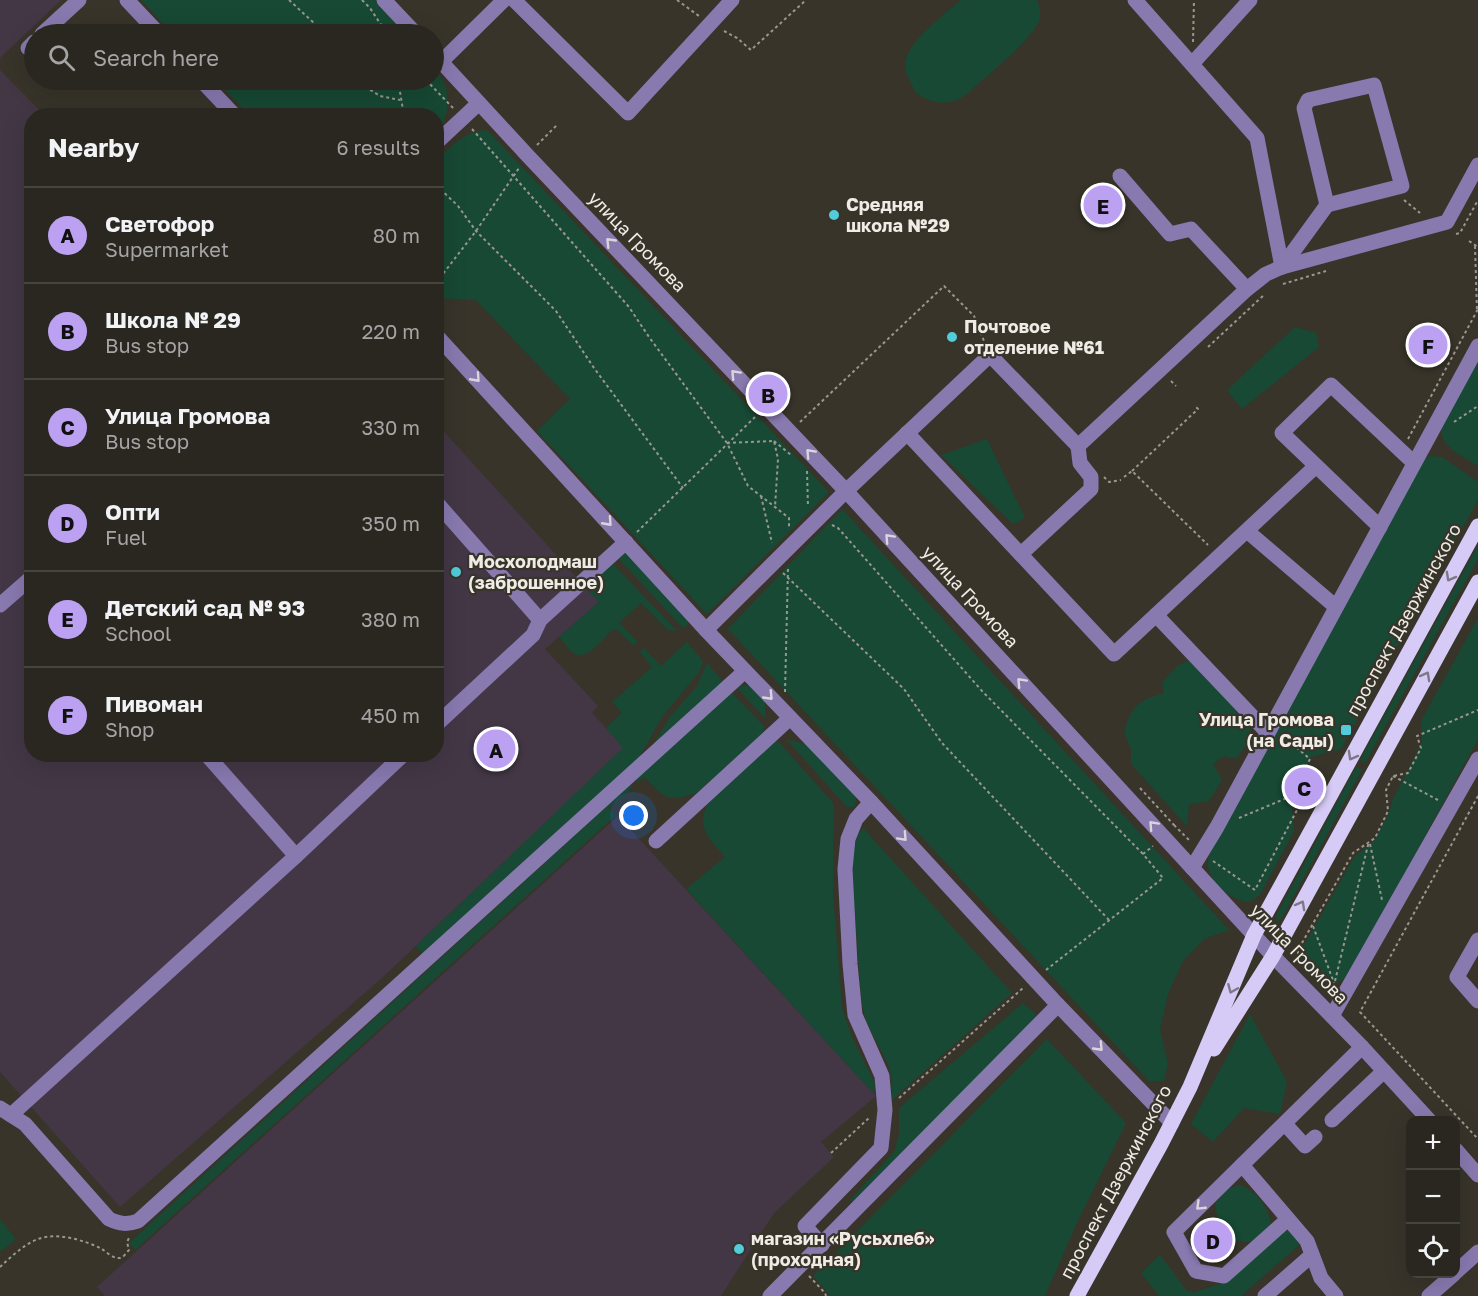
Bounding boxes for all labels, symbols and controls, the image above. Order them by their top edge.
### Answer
search box [24,24,444,90]
icon: search [45,41,78,74]
text: Search here [93,44,219,71]
text: Nearby [48,132,139,163]
text: 6 results [336,135,420,159]
pin: E [1084,182,1122,228]
street label: улица Громова [584,186,691,296]
place label: Средняя школа №29 [846,193,950,236]
marker: Средняя школа №29 [827,208,841,222]
text: Светофор [105,210,214,237]
text: A [60,223,75,247]
text: 80 m [373,223,420,247]
text: Supermarket [105,237,229,261]
one-way arrow [606,239,617,249]
text: Школа № 29 [105,306,241,333]
place label: Почтовое отделение №61 [964,315,1104,358]
text: B [60,319,75,343]
text: 220 m [362,319,420,343]
pin: F [1408,322,1448,368]
marker: Почтовое отделение №61 [945,330,959,344]
text: Bus stop [105,333,189,357]
one-way arrow [732,371,743,382]
one-way arrow [469,372,480,382]
pin: B [748,372,788,416]
text: Улица Громова [105,402,270,429]
text: C [60,415,75,439]
text: 330 m [362,415,420,439]
text: Bus stop [105,429,189,453]
one-way arrow [806,449,817,460]
text: Опти [105,498,160,525]
text: D [60,511,75,535]
text: 350 m [362,511,420,535]
one-way arrow [601,516,612,526]
street label: проспект Дзержинского [1341,519,1465,720]
text: Fuel [105,525,147,549]
one-way arrow [885,534,896,545]
street label: улица Громова [918,541,1024,652]
place label: Мосхолодмаш (заброшенное) [468,550,604,593]
marker: Мосхолодмаш (заброшенное) [449,565,463,579]
one-way arrow [1446,571,1457,581]
text: Детский сад № 93 [105,594,305,621]
text: E [61,607,74,631]
text: 380 m [361,607,420,631]
text: School [105,621,171,645]
one-way arrow [1419,672,1430,682]
one-way arrow [1017,678,1028,688]
one-way arrow [762,689,773,699]
text: Пивоман [105,690,203,717]
text: F [62,703,73,727]
text: 450 m [361,703,420,727]
place label: Улица Громова (на Сады) [1199,708,1334,751]
text: Shop [105,717,154,741]
marker: Улица Громова (на Сады) [1339,723,1353,737]
pin: A [476,726,516,771]
one-way arrow [1348,750,1359,761]
pin: C [1284,764,1324,810]
your location [619,801,648,830]
one-way arrow [1149,822,1160,832]
one-way arrow [896,830,907,841]
street label: улица Громова [1246,898,1353,1008]
one-way arrow [1294,901,1305,911]
one-way arrow [1227,983,1239,994]
one-way arrow [1092,1041,1103,1051]
street label: проспект Дзержинского [1055,1081,1176,1282]
map controls [1406,1116,1460,1278]
button: + [1406,1116,1460,1170]
button: − [1406,1170,1460,1224]
one-way arrow [1197,1199,1207,1210]
pin: D [1194,1218,1232,1262]
button: locate [1406,1224,1460,1278]
place label: магазин «Русьхлеб» (проходная) [751,1227,935,1270]
marker: магазин «Русьхлеб» (проходная) [732,1242,746,1256]

